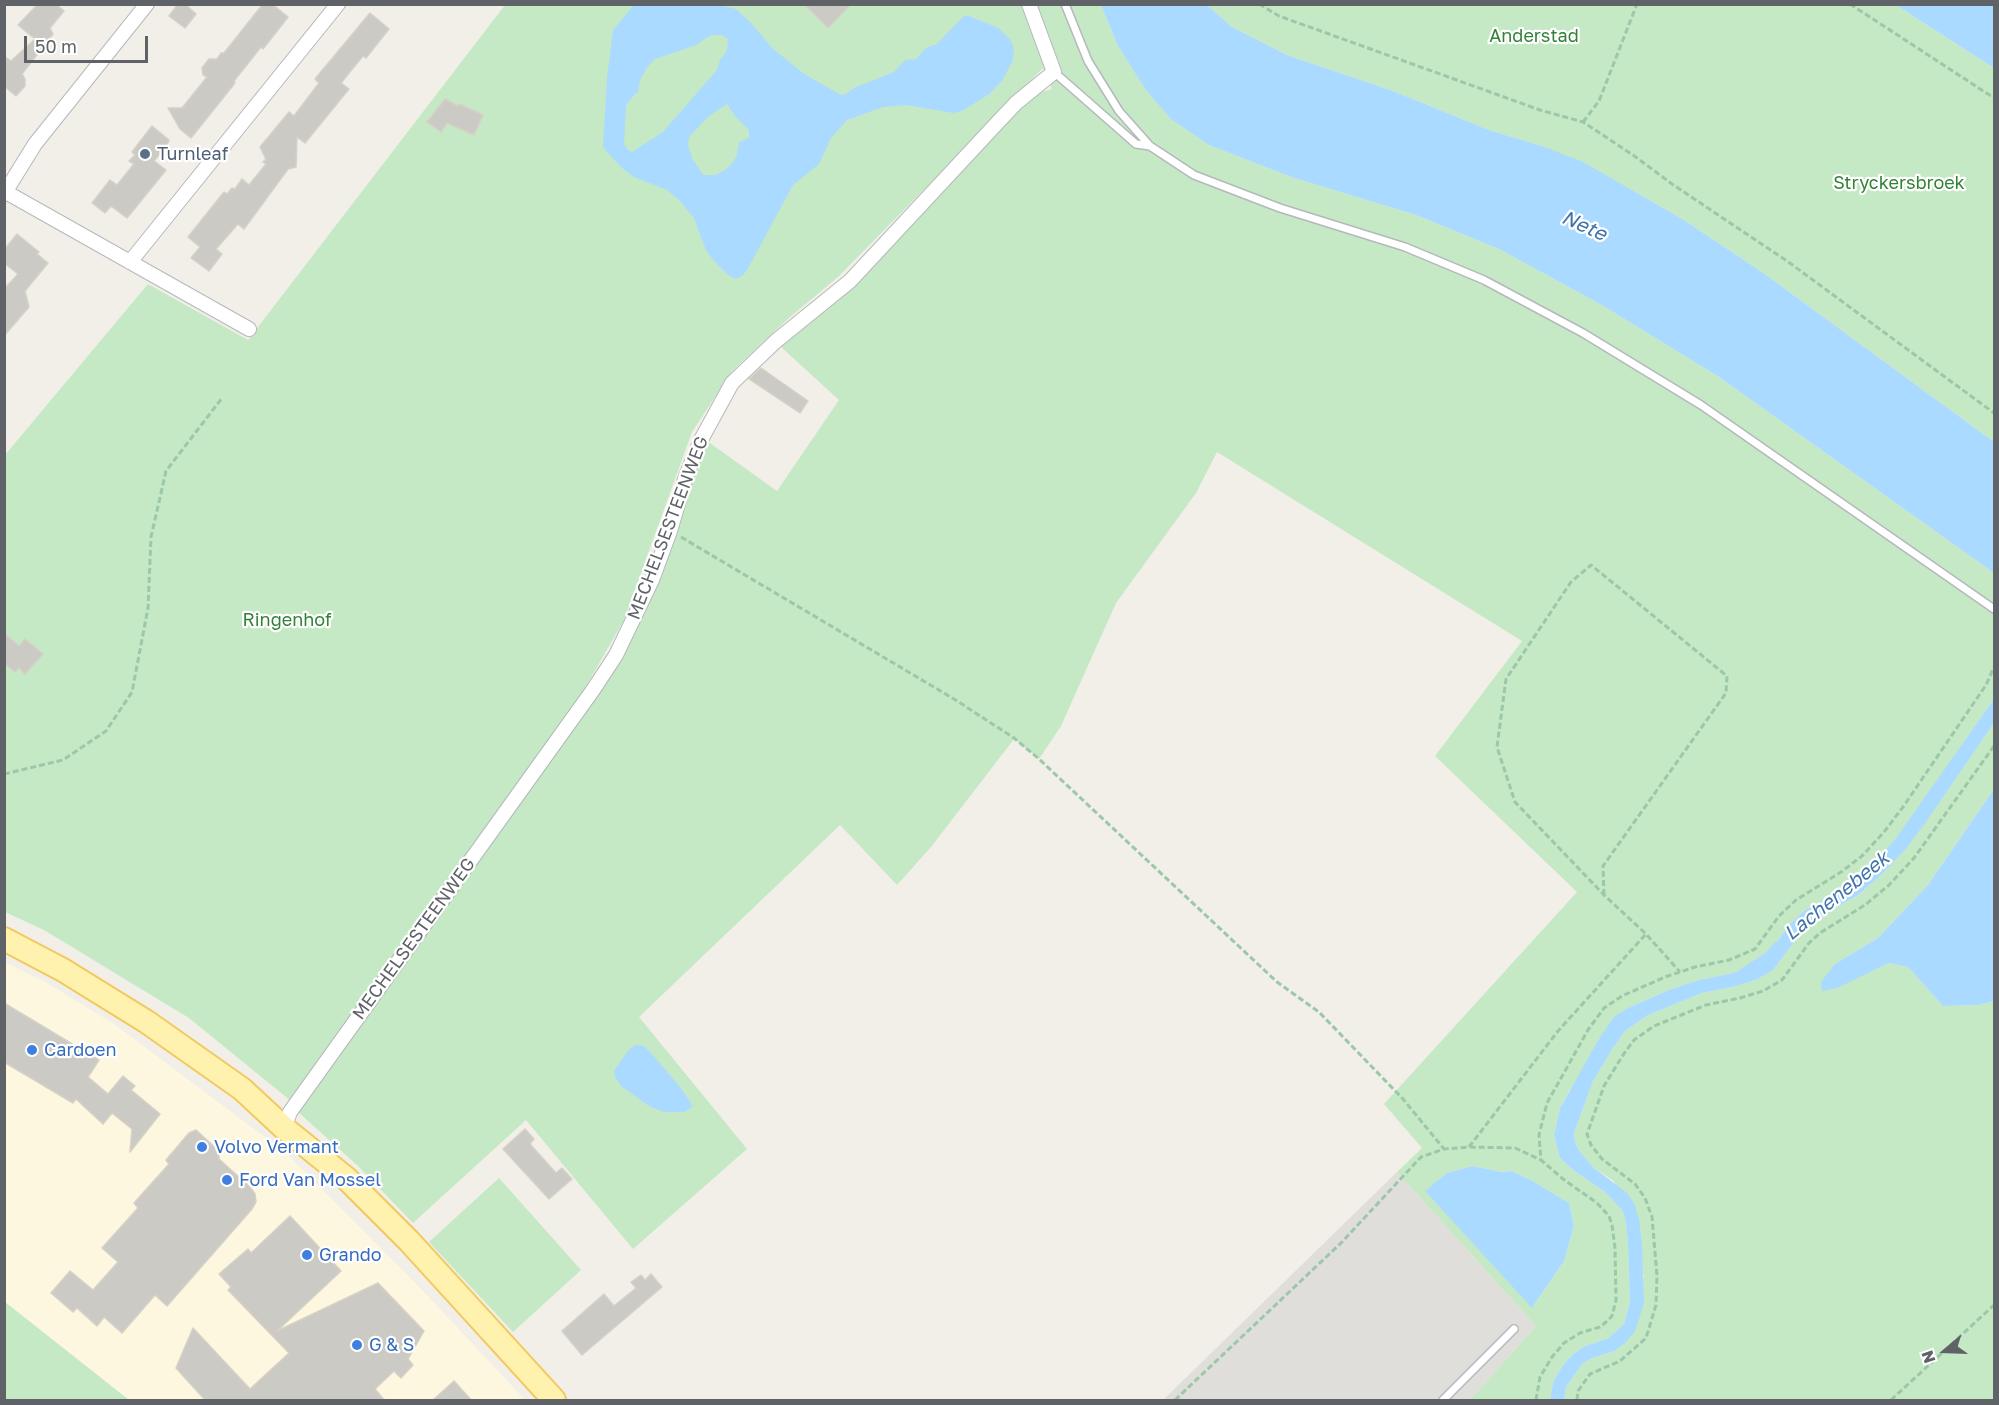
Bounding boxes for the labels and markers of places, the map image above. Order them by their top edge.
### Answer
place label: Turnleaf [157,143,228,165]
marker: Turnleaf [138,147,152,161]
place label: Cardoen [44,1039,117,1061]
marker: Cardoen [25,1043,39,1057]
place label: Volvo Vermant [214,1136,339,1158]
marker: Volvo Vermant [195,1140,209,1154]
place label: Ford Van Mossel [239,1169,381,1191]
marker: Ford Van Mossel [220,1173,234,1187]
place label: Grando [319,1244,382,1266]
marker: Grando [300,1248,314,1262]
place label: G & S [369,1334,414,1356]
marker: G & S [350,1338,364,1352]

